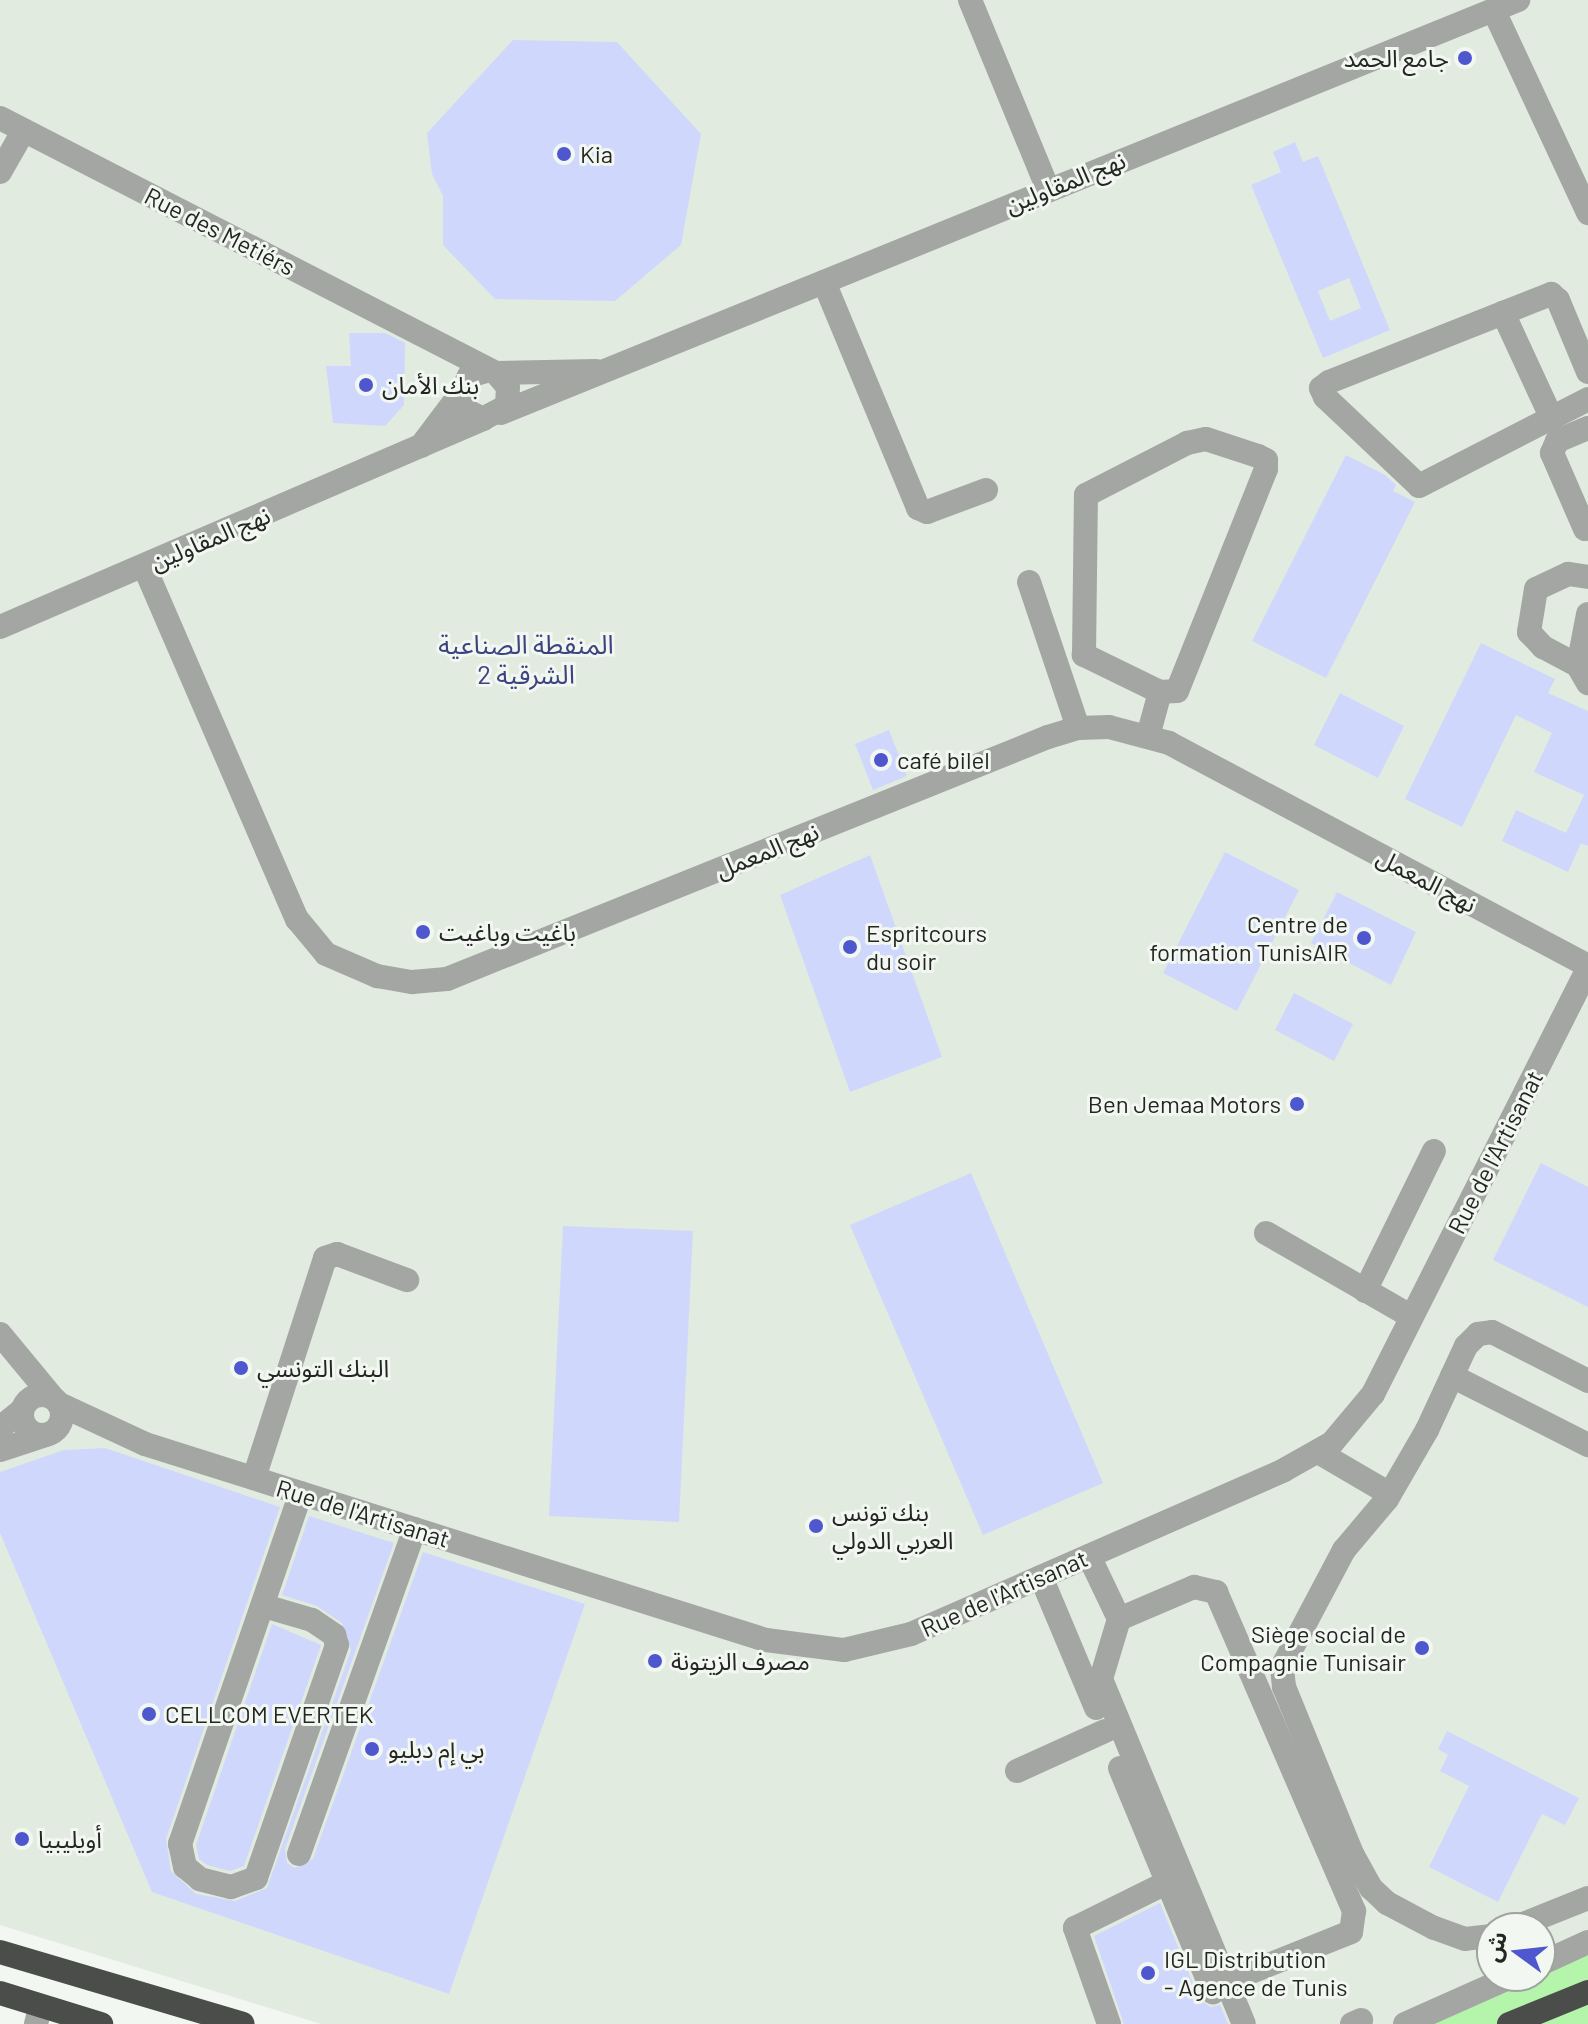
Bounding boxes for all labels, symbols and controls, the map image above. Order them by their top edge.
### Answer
place label: جامع الحمد [1344,44,1449,72]
marker: جامع الحمد [1456,49,1474,67]
place label: Kia [580,140,613,168]
marker: Kia [555,145,573,163]
street label: نهج المقاولين [1001,145,1129,219]
street label: Rue des Metiérs [140,181,300,281]
place label: بنك الأمان [382,371,479,399]
marker: بنك الأمان [357,376,375,394]
street label: نهج المقاولين [146,500,274,576]
district label: المنقطة الصناعية الشرقية 2 [438,628,614,690]
place label: café bilel [897,746,990,774]
marker: café bilel [872,751,890,769]
street label: نهج المعمل [711,816,823,884]
street label: نهج المعمل [1372,842,1482,918]
place label: Centre de formation TunisAIR [1150,910,1348,966]
place label: باغيت وباغيت [439,918,576,946]
place label: Espritcours du soir [866,919,987,975]
marker: باغيت وباغيت [414,923,432,941]
marker: Centre de formation TunisAIR [1355,929,1373,947]
marker: Espritcours du soir [841,938,859,956]
street label: Rue de l'Artisanat [1441,1066,1549,1238]
place label: Ben Jemaa Motors [1088,1090,1281,1118]
marker: Ben Jemaa Motors [1288,1095,1306,1113]
place label: البنك التونسي [257,1354,389,1382]
marker: البنك التونسي [232,1359,250,1377]
street label: Rue de l'Artisanat [273,1473,453,1553]
place label: بنك تونس العربي الدولي [832,1498,954,1554]
marker: بنك تونس العربي الدولي [807,1517,825,1535]
street label: Rue de l'Artisanat [916,1543,1092,1643]
place label: Siège social de Compagnie Tunisair [1200,1620,1406,1676]
marker: Siège social de Compagnie Tunisair [1413,1639,1431,1657]
place label: مصرف الزيتونة [671,1647,810,1675]
marker: مصرف الزيتونة [646,1652,664,1670]
place label: CELLCOM EVERTEK [165,1700,373,1728]
marker: CELLCOM EVERTEK [140,1705,158,1723]
place label: بي إم دبليو [388,1735,484,1763]
marker: بي إم دبليو [363,1740,381,1758]
place label: أويليبيا [38,1825,102,1853]
marker: أويليبيا [13,1830,31,1848]
north arrow [1476,1912,1556,1992]
text: ش [1478,1928,1511,1964]
place label: IGL Distribution - Agence de Tunis [1164,1945,1348,2001]
marker: IGL Distribution - Agence de Tunis [1139,1964,1157,1982]

